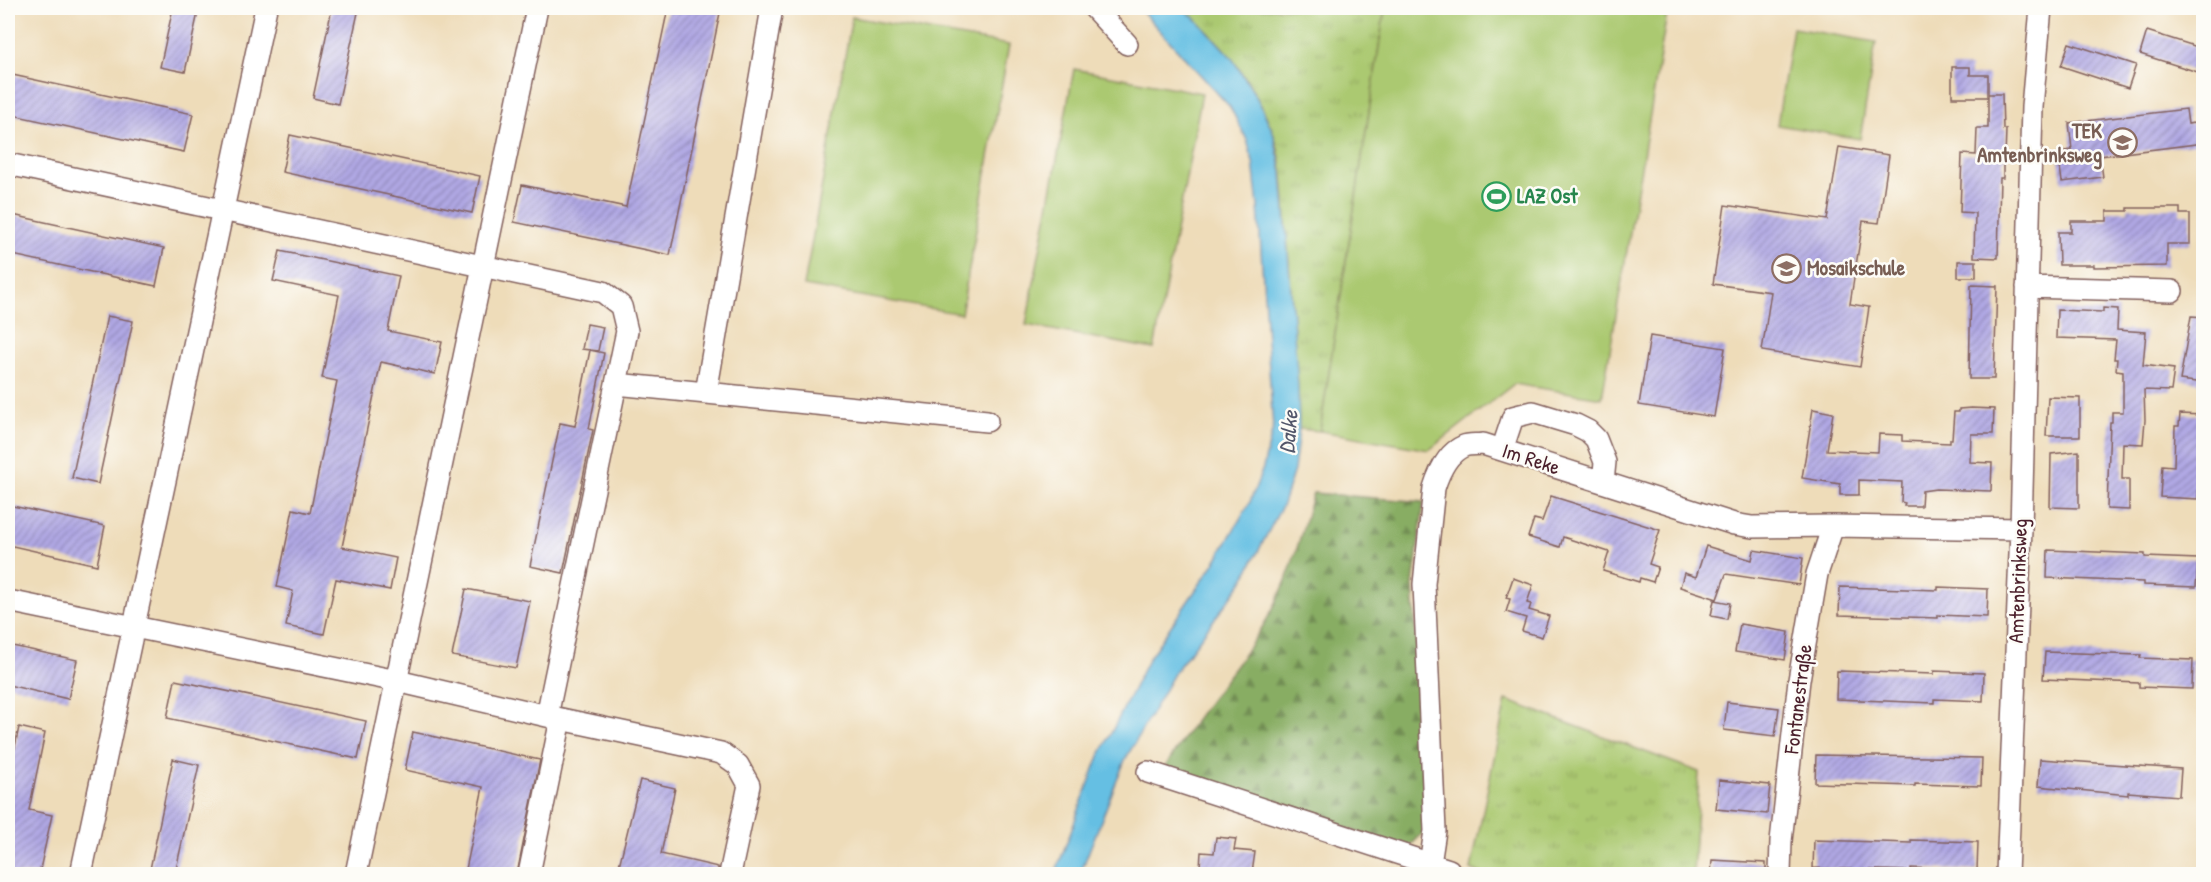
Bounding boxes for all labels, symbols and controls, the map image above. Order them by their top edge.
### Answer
place label: TEK Amtenbrinksweg [1977,116,2102,170]
school or university icon: TEK Amtenbrinksweg [2107,127,2139,159]
sports icon: LAZ Ost [1480,180,1512,212]
place label: LAZ Ost [1517,181,1578,210]
school or university icon: Mosaikschule [1770,252,1802,284]
place label: Mosaikschule [1807,253,1906,282]
water label: Dalke [1271,408,1305,455]
street label: Im Reke [1499,436,1564,481]
street label: Amtenbrinksweg [2001,518,2034,644]
street label: Fontanestraße [1776,642,1819,756]

